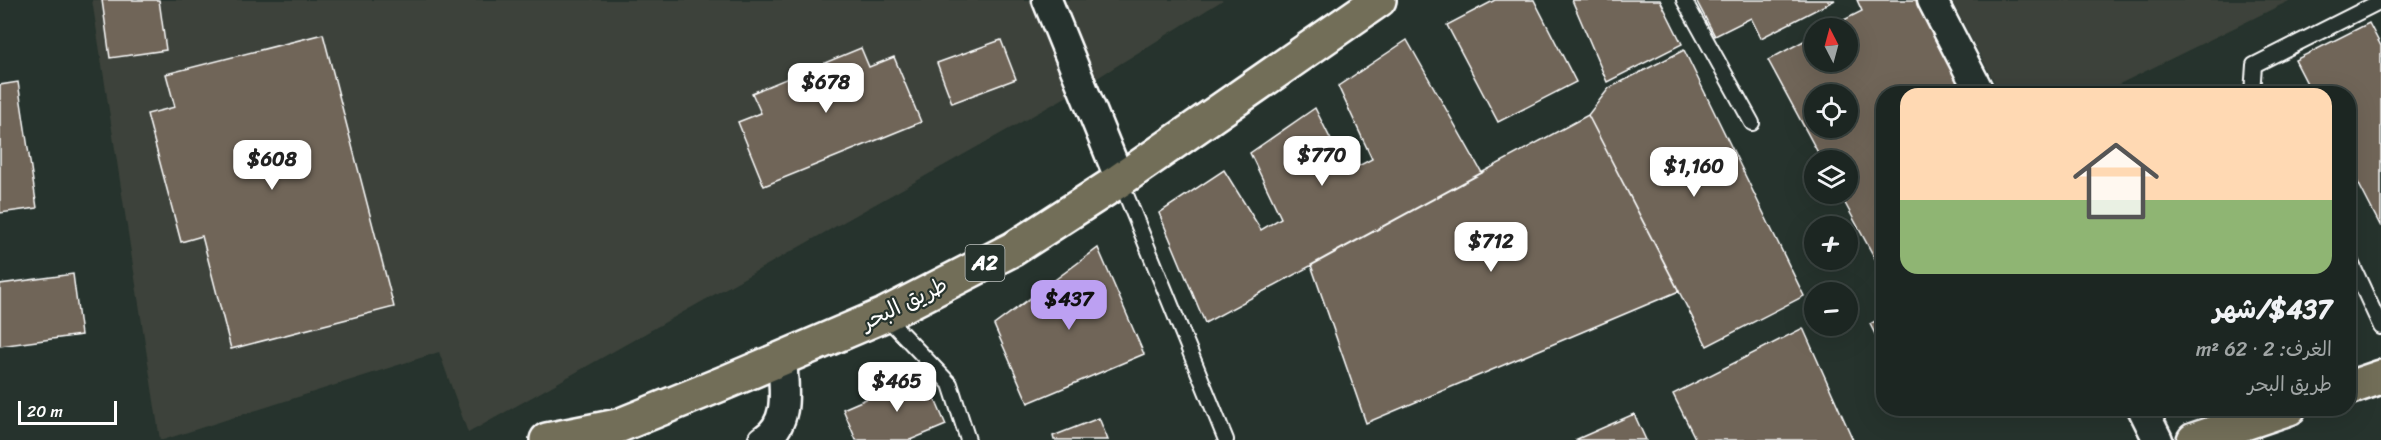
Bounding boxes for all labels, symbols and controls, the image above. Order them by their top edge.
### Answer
north arrow [1804,18,1858,72]
map controls [1804,18,1858,336]
pin: $678 [790,63,862,114]
text: $678 [802,65,850,100]
button: locate [1804,84,1858,138]
icon: home [2062,127,2170,235]
pin: $770 [1286,136,1358,187]
text: $770 [1298,138,1346,173]
pin: $608 [236,140,308,191]
text: $608 [247,142,297,177]
pin: $1,160 [1645,147,1743,198]
text: $1,160 [1664,149,1724,184]
button: layers [1804,150,1858,204]
button: + [1804,216,1858,270]
pin: $712 [1455,222,1527,273]
text: $712 [1469,224,1514,259]
road number: A2 [966,245,1004,281]
street label: طريق البحر [852,265,954,342]
pin: $437 [1033,280,1105,331]
text: $437 [1045,282,1093,317]
button: − [1804,282,1858,336]
text: $437/شهر [2213,286,2332,332]
text: الغرف: 2 · 62 m² [2196,332,2332,367]
pin: $465 [861,362,933,413]
text: $465 [872,364,922,399]
text: طريق البحر [2247,367,2332,402]
text: 20 m [27,397,63,426]
scale bar [18,398,117,426]

